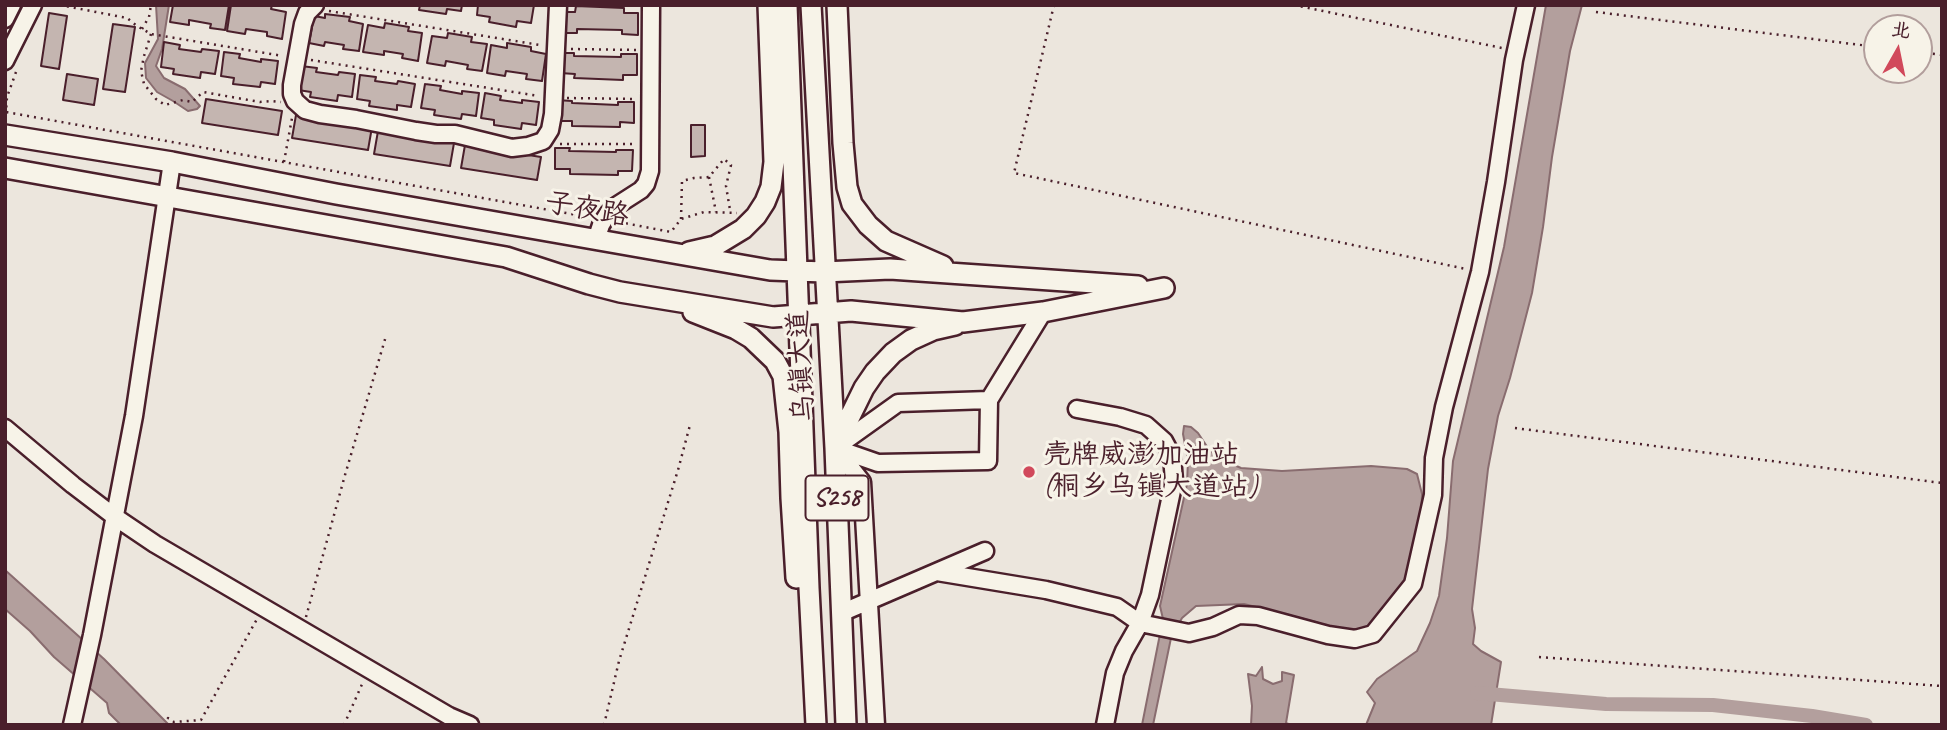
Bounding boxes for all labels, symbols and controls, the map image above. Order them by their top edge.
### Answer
north arrow [1863,14,1933,84]
text: 北 [1890,17,1912,44]
street label: 子夜路 [543,186,631,234]
street label: 乌镇大道 [782,309,822,423]
place label: 壳牌威澎加油站 (桐乡乌镇大道站) [1043,439,1257,505]
marker: 壳牌威澎加油站 (桐乡乌镇大道站) [1021,464,1037,480]
road number: S258 [806,476,868,520]

